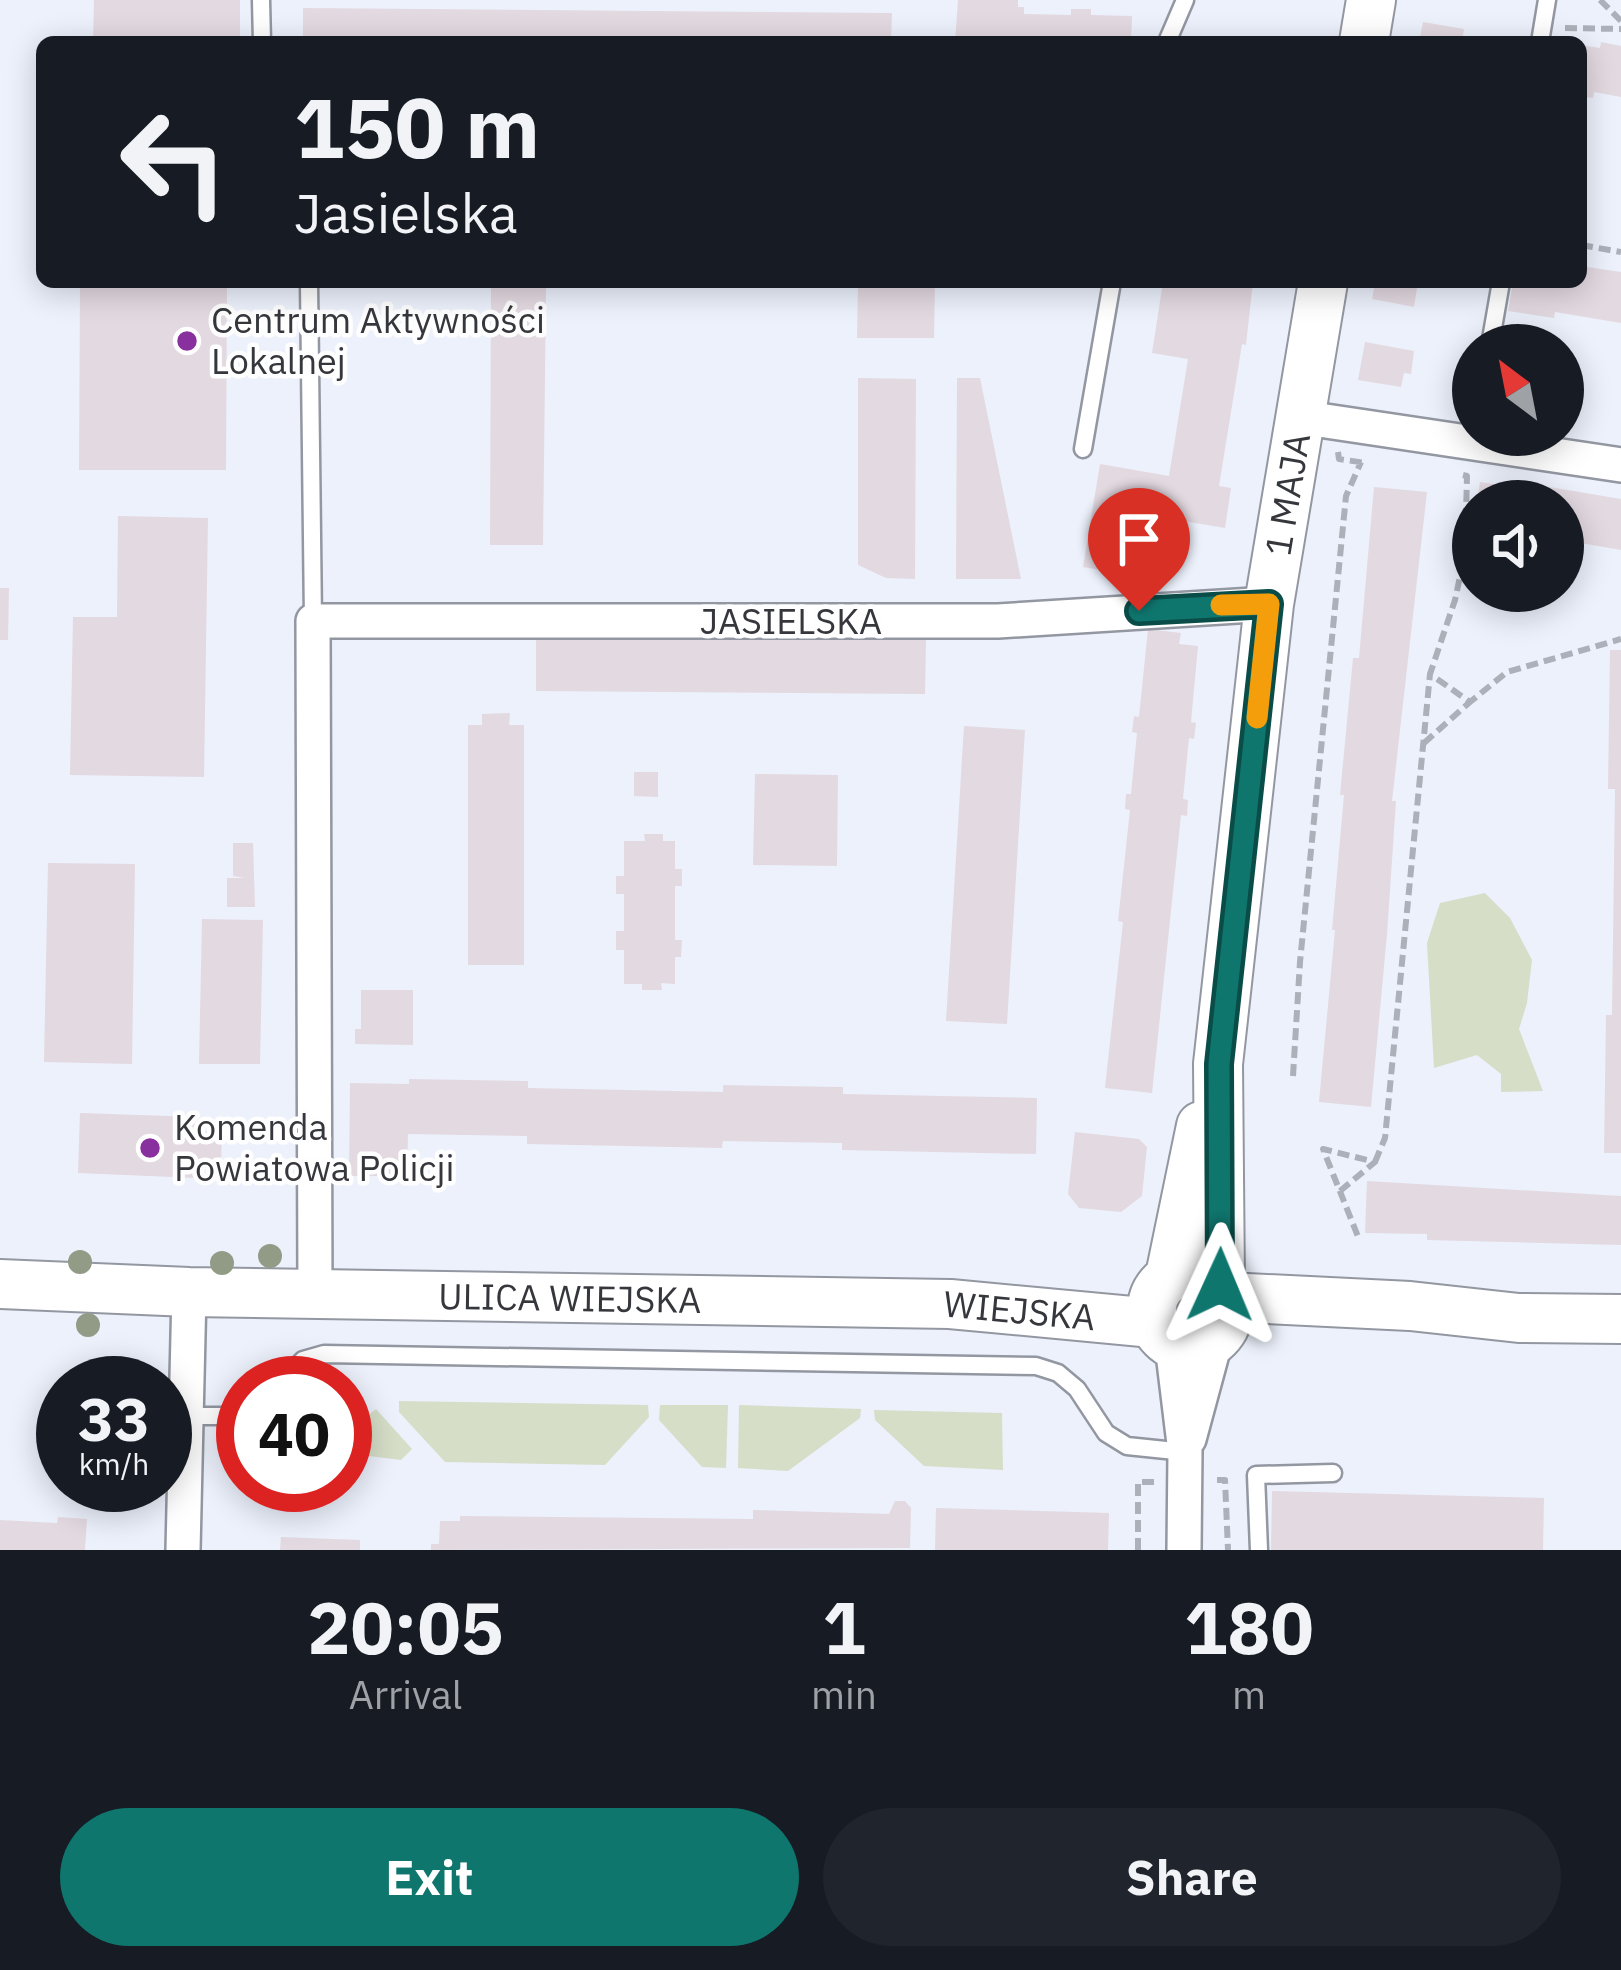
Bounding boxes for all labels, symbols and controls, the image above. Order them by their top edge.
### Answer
text: 150 m [294,72,540,181]
icon: left [96,84,252,240]
text: Jasielska [294,178,518,248]
place label: Centrum Aktywności Lokalnej [211,296,545,384]
north arrow [1452,324,1584,456]
map controls [1452,324,1584,612]
marker: Centrum Aktywności Lokalnej [174,328,200,354]
street label: 1 MAJA [1253,429,1320,559]
button: sound [1452,480,1584,612]
pin [1088,488,1190,611]
icon: arrive [1106,506,1172,572]
street label: JASIELSKA [700,597,882,644]
place label: Komenda Powiatowa Policji [174,1103,455,1191]
marker: Komenda Powiatowa Policji [137,1135,163,1161]
position arrow [1157,1222,1283,1348]
street label: ULICA WIEJSKA [438,1272,702,1323]
street label: WIEJSKA [942,1280,1097,1340]
speed limit sign: 40 [216,1356,372,1512]
text: 33 [78,1379,150,1458]
text: km/h [79,1444,149,1483]
text: 20:05 [307,1580,504,1674]
text: 1 [822,1580,866,1674]
text: 180 [1184,1580,1314,1674]
text: Arrival [349,1669,462,1720]
text: min [811,1669,877,1720]
text: m [1232,1669,1266,1720]
button: Exit [60,1808,799,1946]
button: Share [823,1808,1561,1946]

